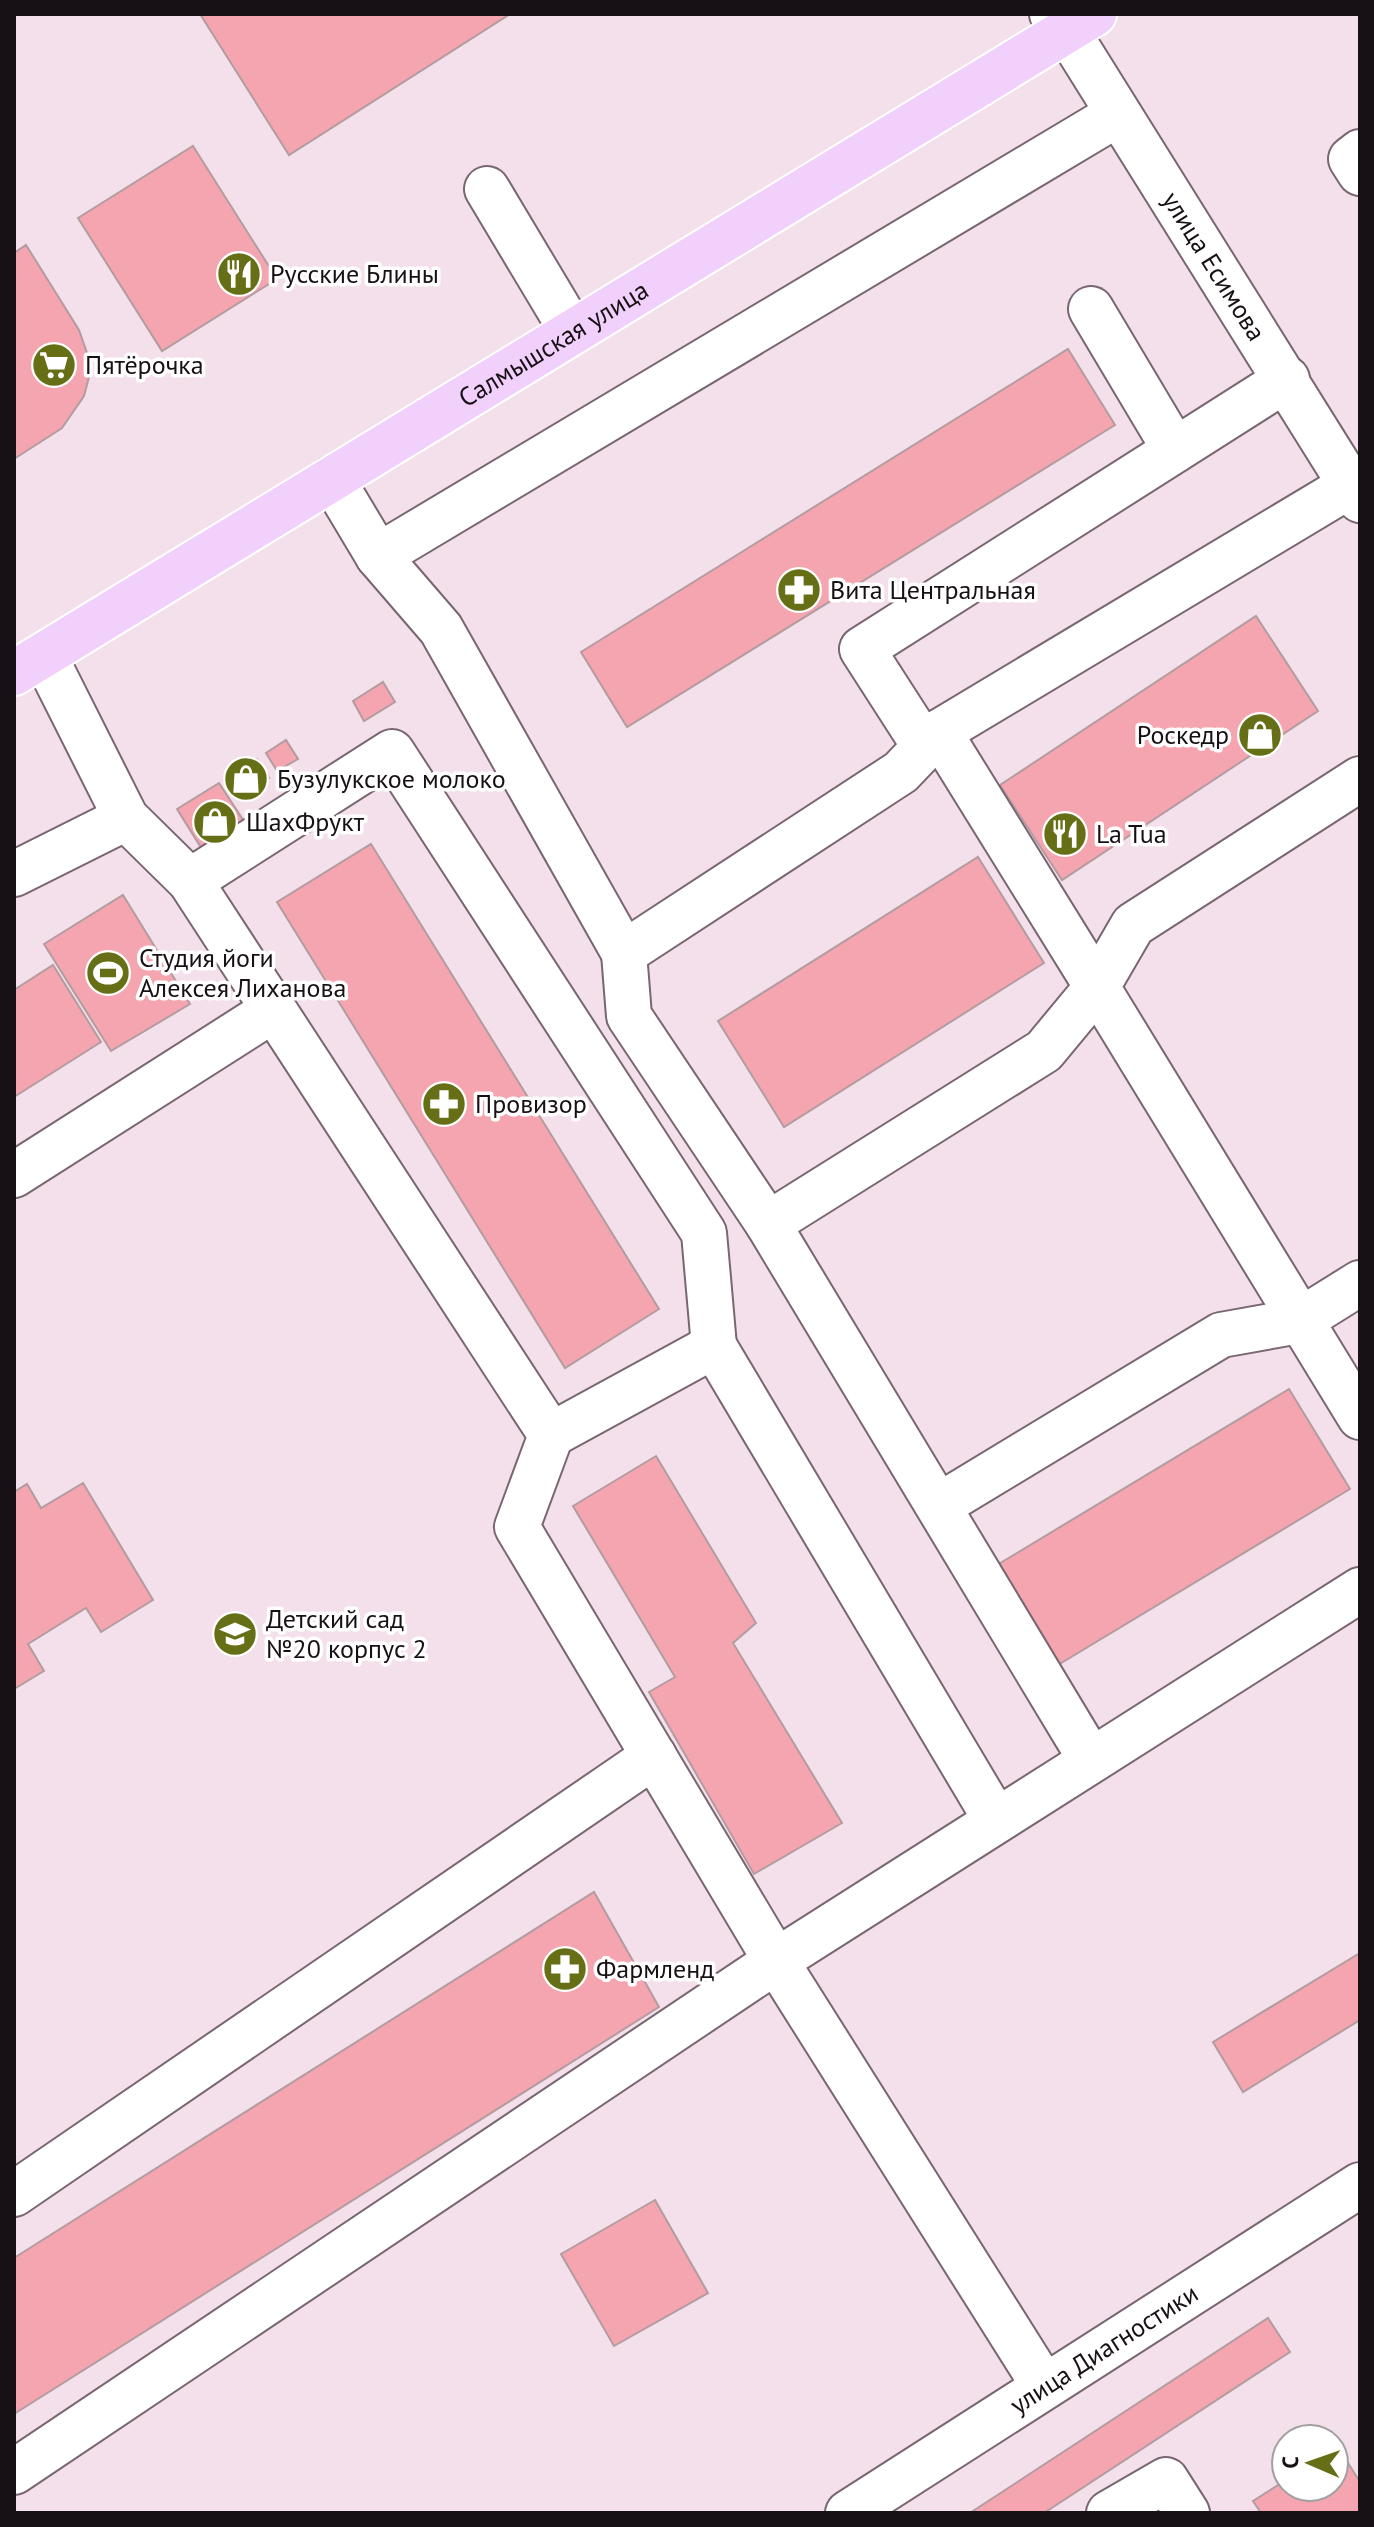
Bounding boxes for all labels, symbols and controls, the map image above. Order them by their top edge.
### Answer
street label: улица Есимова [1155,185,1273,347]
restaurant icon: Русские Блины [215,250,263,298]
place label: Русские Блины [270,257,439,290]
street label: Салмышская улица [452,273,654,414]
supermarket icon: Пятёрочка [30,341,78,389]
place label: Пятёрочка [85,348,204,381]
pharmacy icon: Вита Центральная [775,566,823,614]
place label: Вита Центральная [830,573,1036,606]
shop icon: Роскедр [1236,711,1284,759]
place label: Роскедр [1137,718,1229,751]
shop icon: Бузулукское молоко [222,755,270,803]
place label: Бузулукское молоко [277,762,506,795]
shop icon: ШахФрукт [191,798,239,846]
place label: ШахФрукт [246,805,365,838]
restaurant icon: La Tua [1041,810,1089,858]
place label: La Tua [1096,817,1167,850]
place label: Студия йоги Алексея Лиханова [139,941,346,1004]
sports icon: Студия йоги Алексея Лиханова [84,949,132,997]
pharmacy icon: Провизор [420,1080,468,1128]
place label: Провизор [475,1087,587,1120]
place label: Детский сад №20 корпус 2 [266,1602,427,1665]
school or university icon: Детский сад №20 корпус 2 [211,1610,259,1658]
pharmacy icon: Фармленд [541,1945,589,1993]
place label: Фармленд [596,1952,714,1985]
street label: улица Диагностики [1003,2276,1204,2421]
north arrow [1270,2423,1350,2503]
text: С [1276,2456,1304,2469]

